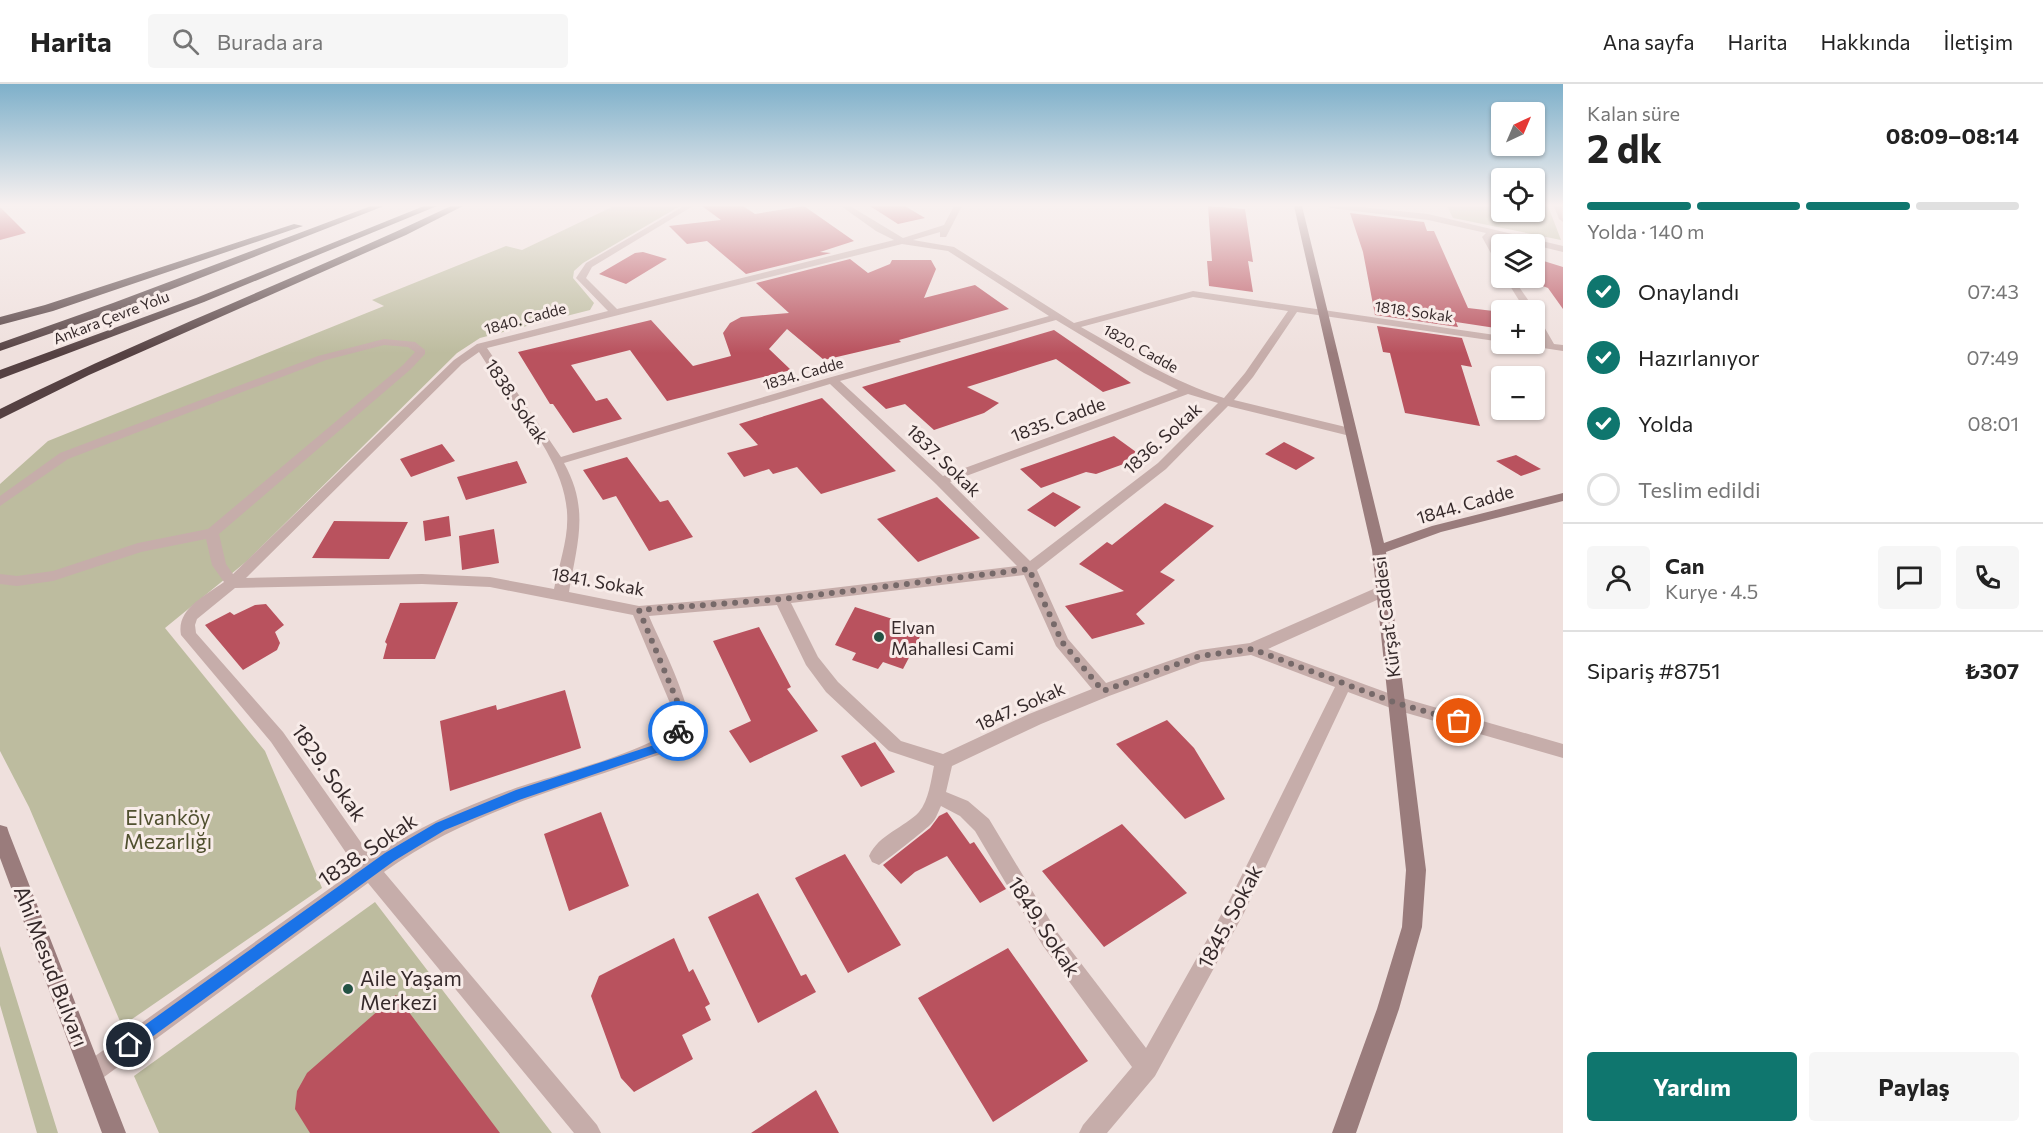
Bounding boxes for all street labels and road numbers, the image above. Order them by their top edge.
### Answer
street label: Ankara Çevre Yolu [50,287,172,347]
street label: 1818. Sokak [1374,297,1454,325]
street label: 1840. Cadde [482,298,568,338]
street label: 1820. Cadde [1100,320,1182,376]
street label: 1834. Cadde [761,353,845,393]
street label: 1838. Sokak [481,354,553,448]
street label: 1835. Cadde [1008,392,1108,446]
street label: 1836. Sokak [1118,397,1206,479]
street label: 1837. Sokak [902,419,986,501]
street label: 1844. Cadde [1414,480,1516,528]
street label: Kürşat Caddesi [1368,555,1404,679]
street label: 1841. Sokak [550,562,647,600]
street label: 1847. Sokak [972,676,1068,735]
street label: 1829. Sokak [287,718,373,826]
street label: 1838. Sokak [313,807,421,891]
street label: 1845. Sokak [1191,860,1267,972]
street label: 1849. Sokak [1003,871,1087,981]
street label: Ahi Mesud Bulvarı [10,882,94,1050]

